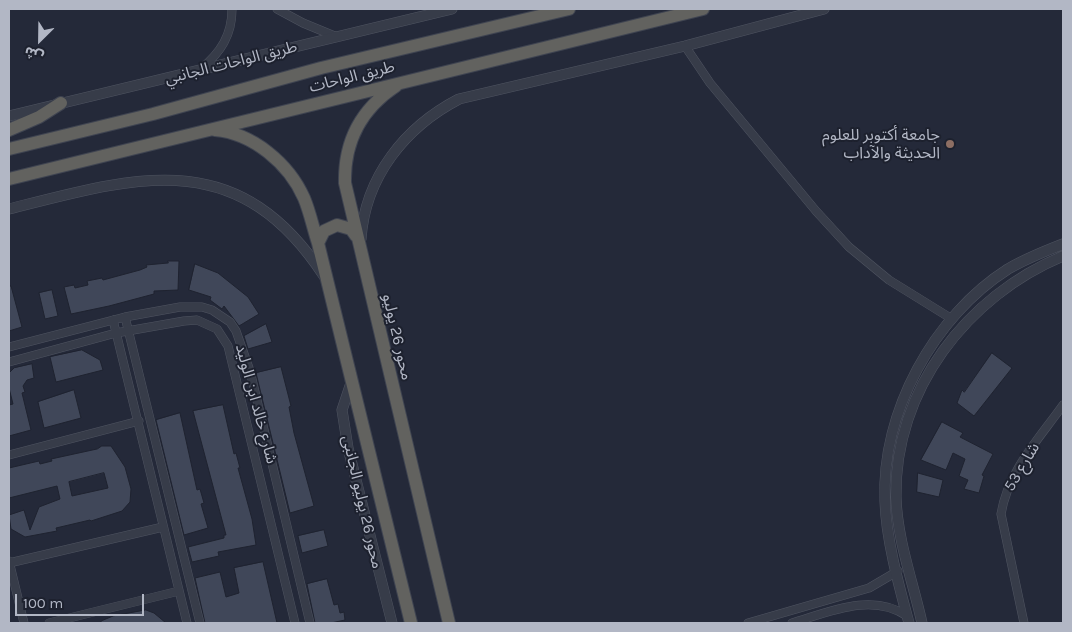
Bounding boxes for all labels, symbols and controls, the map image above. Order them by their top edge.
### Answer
north arrow [15,15,65,65]
street label: طريق الواحات الجانبي [163,37,299,89]
text: ش [22,43,46,66]
street label: طريق الواحات [307,57,397,97]
place label: جامعة أكتوبر للعلوم الحديثة والآداب [822,125,940,163]
marker: جامعة أكتوبر للعلوم الحديثة والآداب [944,138,956,150]
street label: محور 26 يوليو [378,292,416,382]
street label: شارع خالد ابن الوليد [231,342,281,466]
street label: محور 26 يوليو الجانبى [337,433,387,571]
street label: شارع 53 [1000,439,1044,495]
scale bar [18,584,146,616]
text: 100 m [23,594,63,612]

